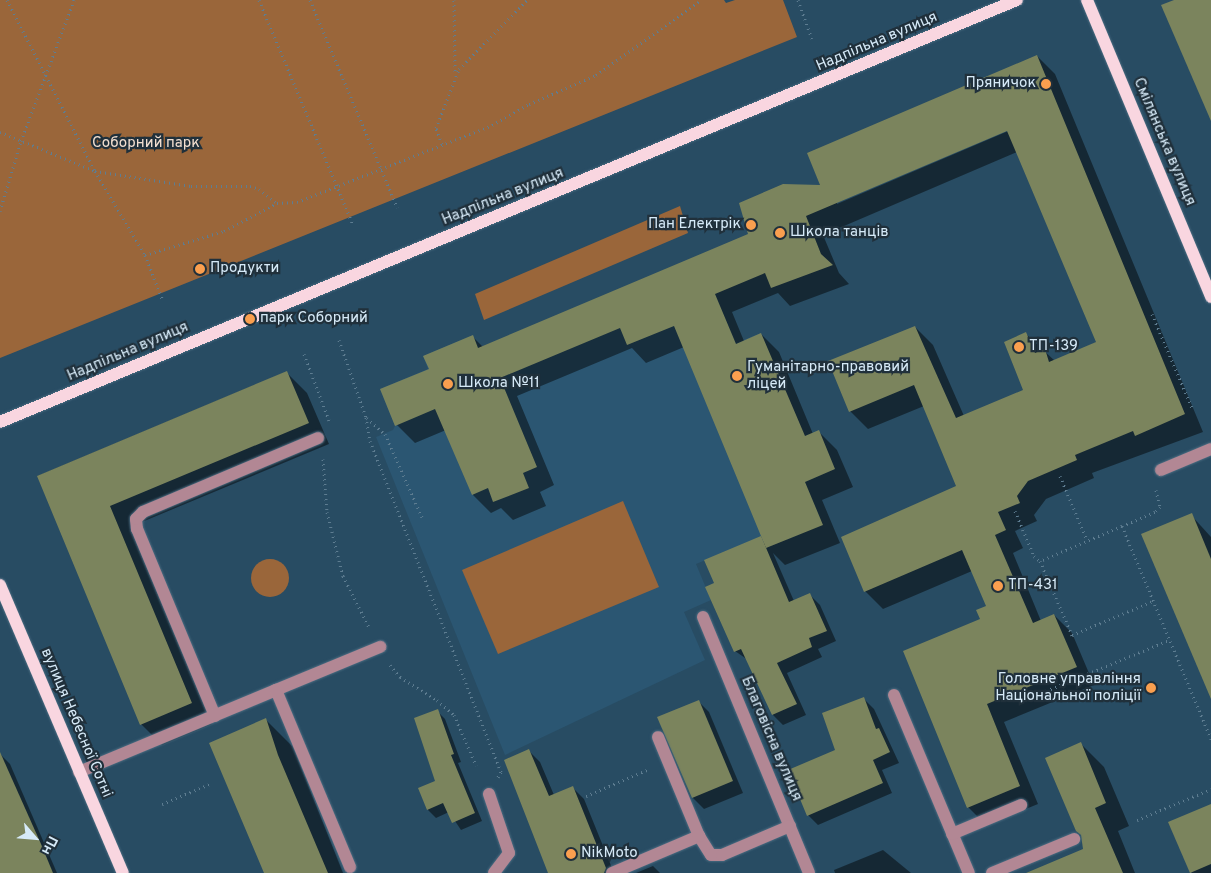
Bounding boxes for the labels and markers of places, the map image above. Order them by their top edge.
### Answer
place label: Пряничок [965,75,1036,93]
marker: Пряничок [1040,78,1052,90]
place label: Пан Електрік [648,216,741,234]
marker: Пан Електрік [745,219,757,231]
place label: Школа танців [790,224,889,242]
marker: Школа танців [774,227,786,239]
place label: Продукти [210,260,279,278]
marker: Продукти [194,263,206,275]
place label: парк Соборний [260,310,368,328]
marker: парк Соборний [244,313,256,325]
place label: ТП-139 [1029,338,1078,356]
marker: ТП-139 [1013,341,1025,353]
place label: Гуманітарно-правовий ліцей [747,358,909,393]
marker: Гуманітарно-правовий ліцей [731,370,743,382]
place label: Школа №11 [458,375,540,393]
marker: Школа №11 [442,378,454,390]
place label: ТП-431 [1008,577,1058,595]
marker: ТП-431 [992,580,1004,592]
place label: Головне управління Національної поліції [995,670,1141,705]
marker: Головне управління Національної поліції [1145,682,1157,694]
place label: NikMoto [581,845,638,863]
marker: NikMoto [565,848,577,860]

